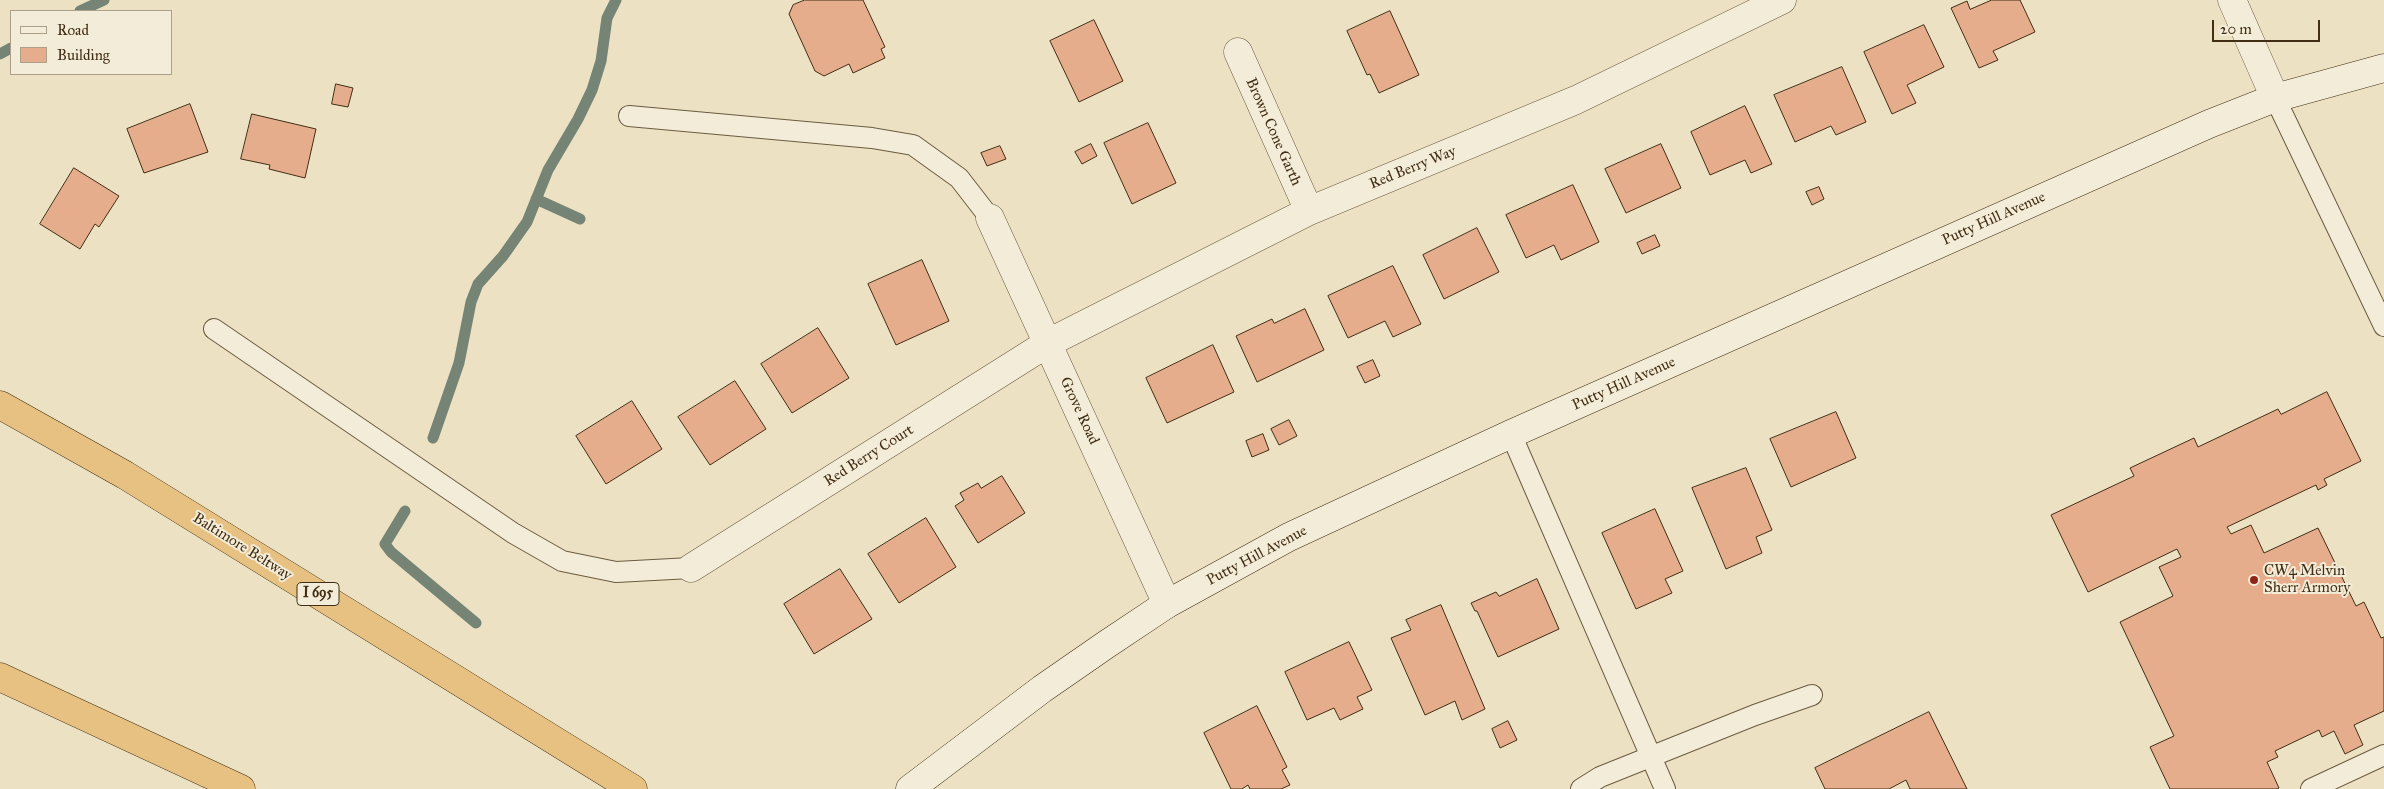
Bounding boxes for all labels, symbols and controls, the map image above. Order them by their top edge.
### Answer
legend [10,10,172,75]
scale bar [2214,10,2322,42]
text: 20 m [2220,20,2252,38]
text: Road [57,21,89,39]
text: Building [57,46,110,64]
street label: Brown Cone Garth [1241,75,1305,189]
street label: Red Berry Way [1367,142,1459,194]
street label: Putty Hill Avenue [1940,188,2048,250]
street label: Putty Hill Avenue [1570,353,1678,415]
street label: Grove Road [1056,374,1102,448]
street label: Red Berry Court [821,421,917,491]
street label: Baltimore Beltway [189,509,295,585]
street label: Putty Hill Avenue [1204,522,1310,590]
place label: CW4 Melvin Sherr Armory [2264,562,2350,597]
marker: CW4 Melvin Sherr Armory [2248,574,2260,586]
road number: I 695 [297,582,339,606]

